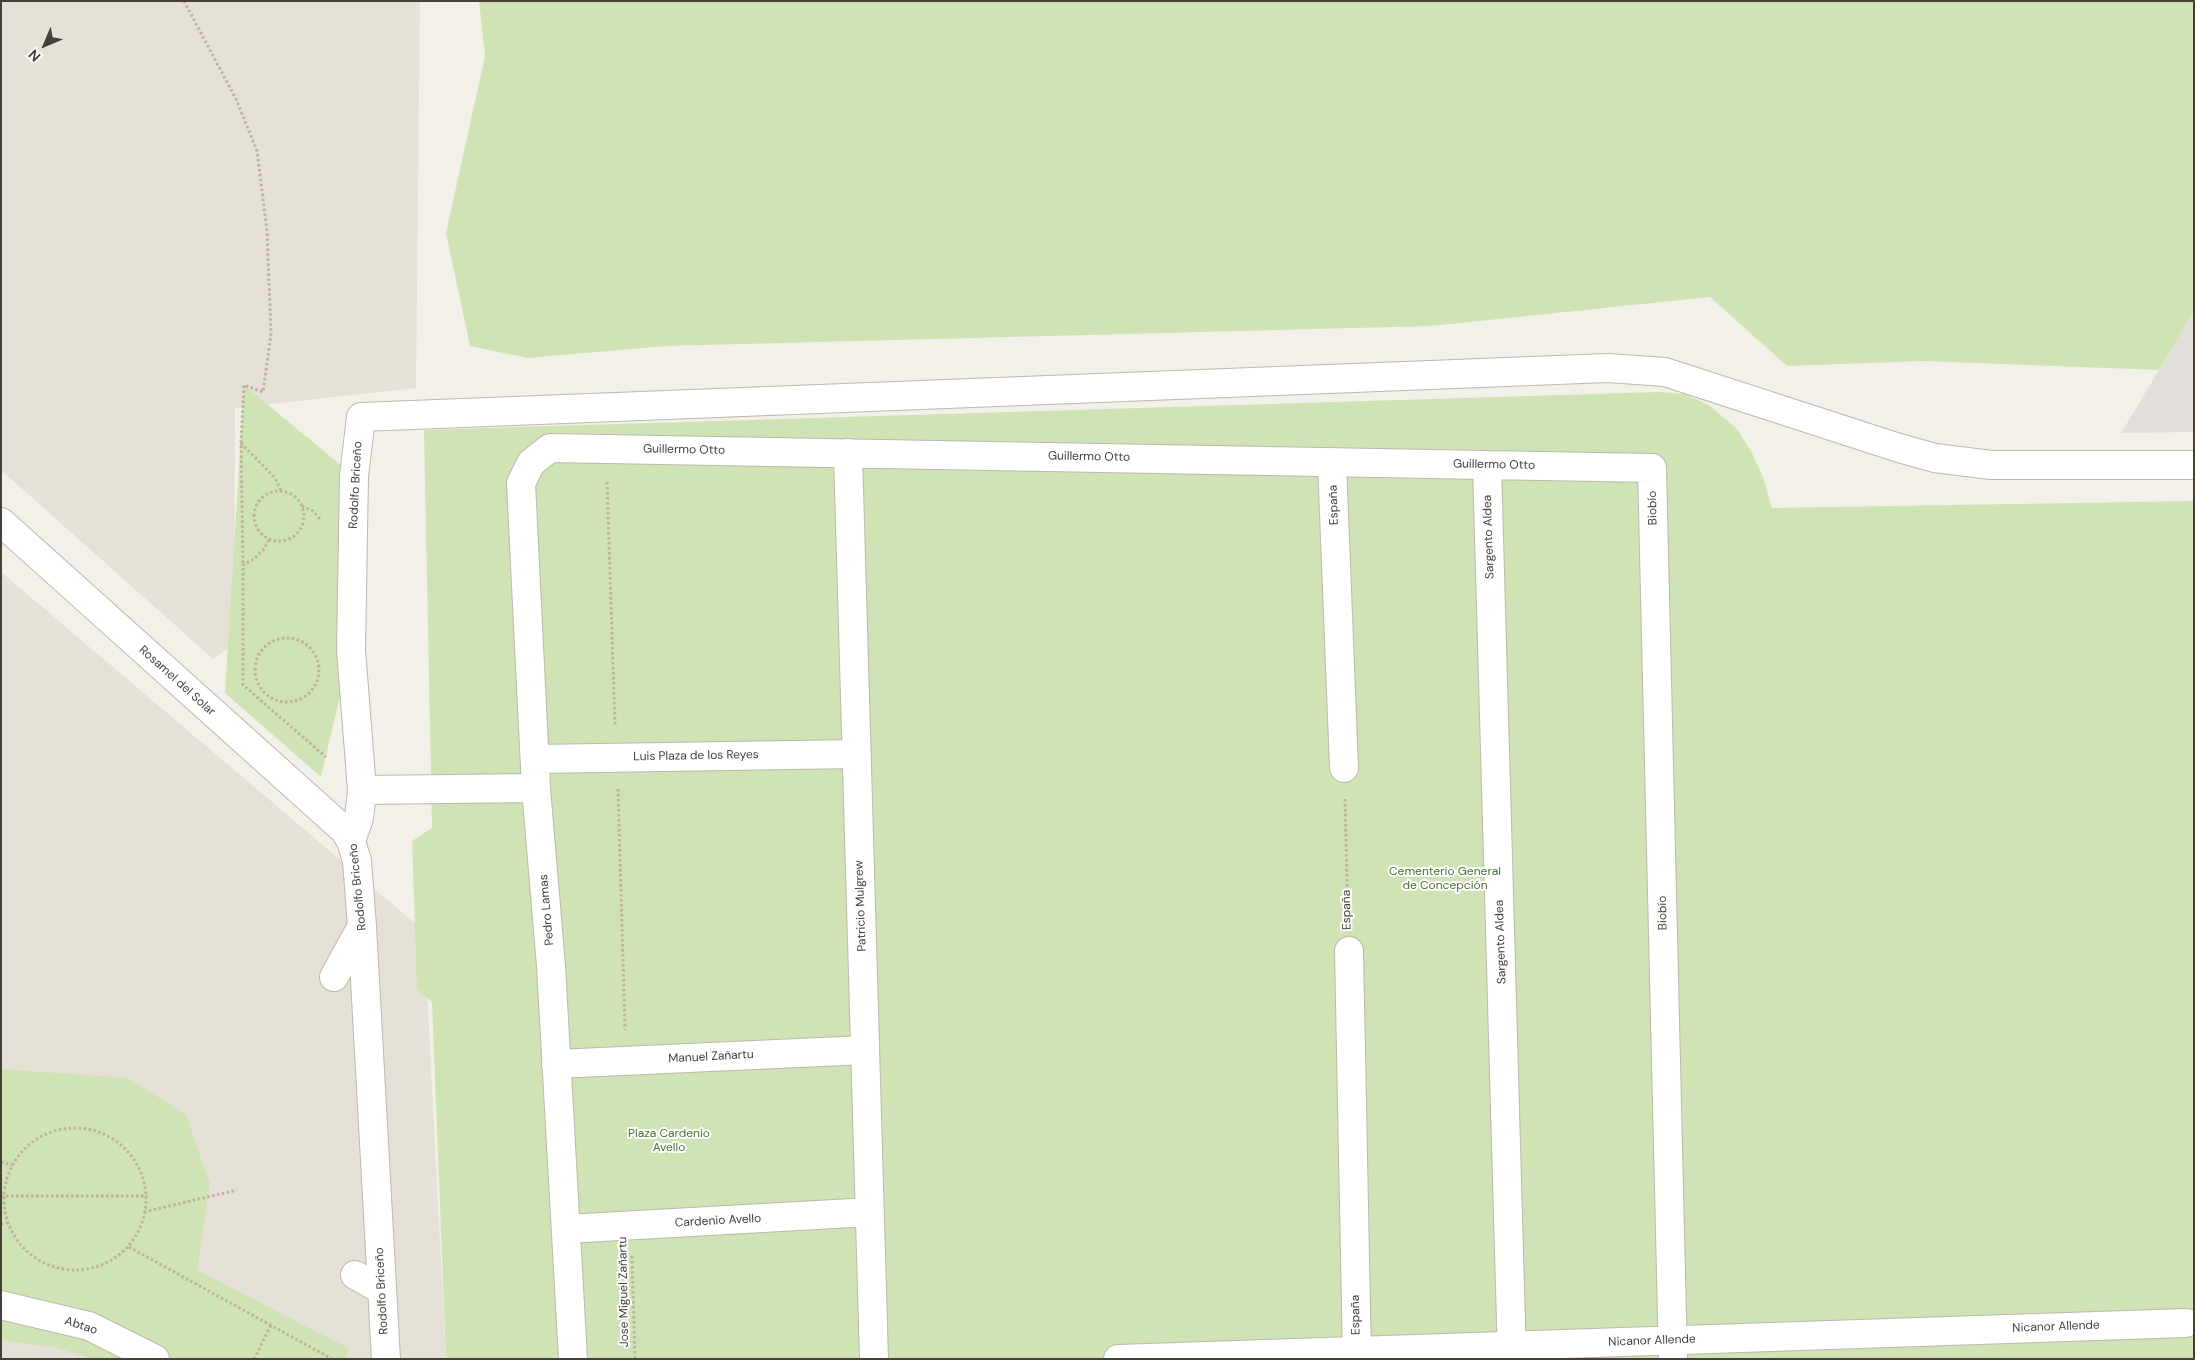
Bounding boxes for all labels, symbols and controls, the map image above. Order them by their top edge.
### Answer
north arrow [20,20,70,70]
text: N [24,46,44,66]
street label: Rodolfo Briceño [347,441,365,529]
street label: Guillermo Otto [643,442,725,458]
street label: Guillermo Otto [1048,449,1130,465]
street label: Guillermo Otto [1453,457,1535,473]
street label: España [1326,485,1342,525]
street label: Biobío [1645,491,1661,525]
street label: Sargento Aldea [1480,495,1498,579]
street label: Rosamel del Solar [136,643,218,719]
street label: Luis Plaza de los Reyes [633,748,759,764]
street label: Rodolfo Briceño [346,843,370,931]
street label: Patricio Mulgrew [852,860,870,952]
park label: Cementerio General de Concepción [1389,865,1501,893]
street label: Pedro Lamas [537,874,557,946]
street label: España [1339,890,1355,930]
street label: Biobío [1655,896,1671,930]
street label: Sargento Aldea [1492,900,1510,984]
street label: Manuel Zañartu [668,1048,754,1066]
park label: Plaza Cardenio Avello [628,1127,710,1155]
street label: Cardenio Avello [674,1212,762,1230]
street label: Jose Miguel Zañartu [616,1236,632,1348]
street label: Rodolfo Briceño [373,1247,391,1335]
street label: España [1348,1295,1364,1335]
street label: Abtao [63,1314,99,1338]
street label: Nicanor Allende [2012,1318,2100,1336]
street label: Nicanor Allende [1608,1332,1696,1350]

